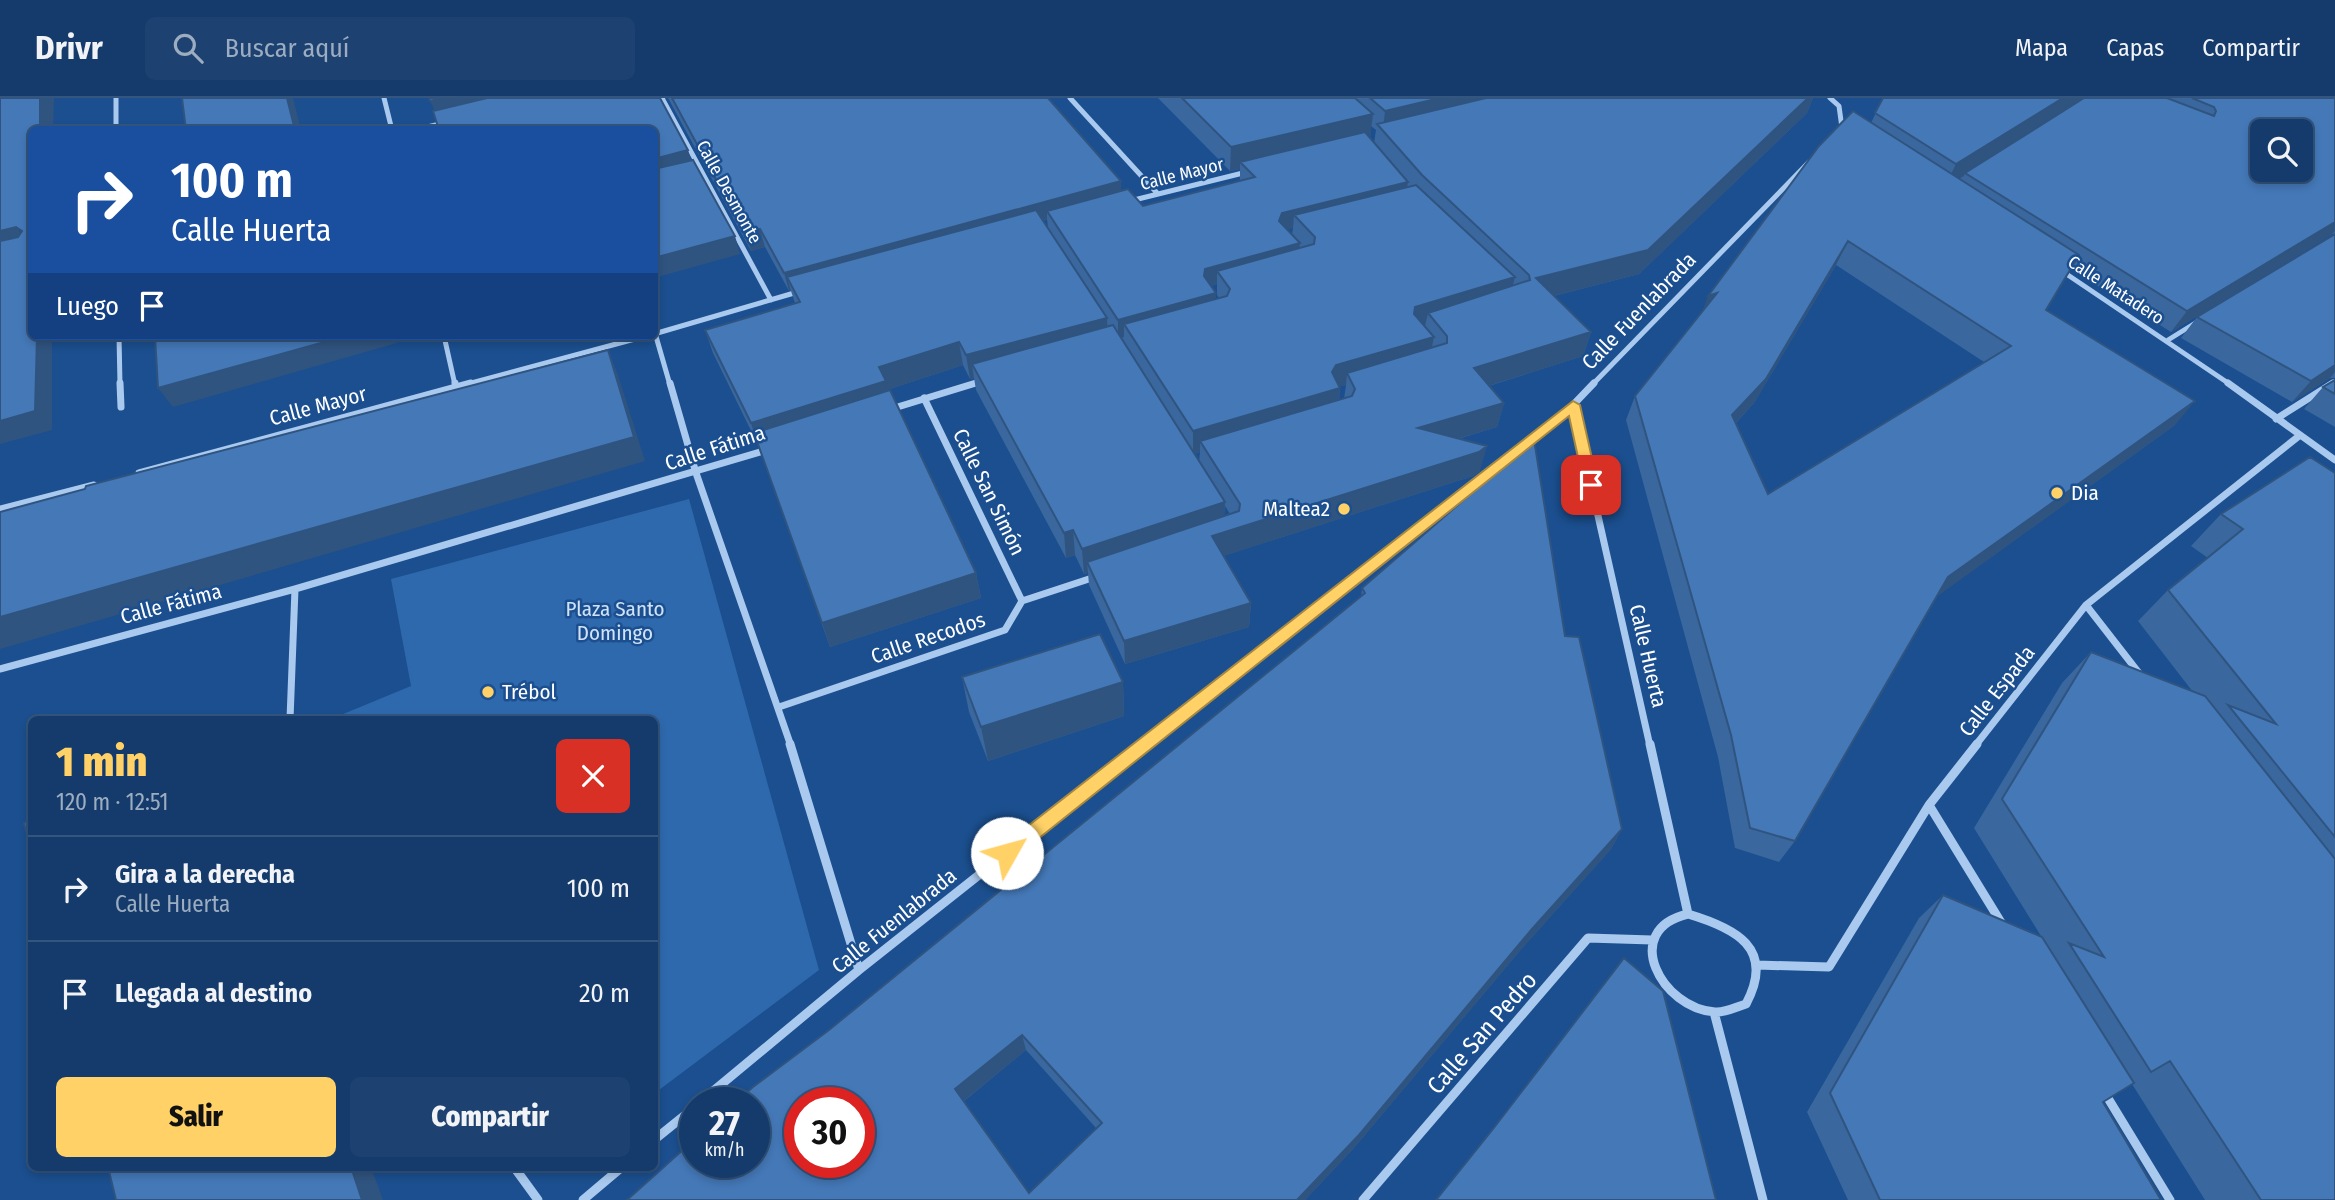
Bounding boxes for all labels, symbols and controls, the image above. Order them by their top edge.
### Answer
search box [145,17,635,80]
text: Drivr [35,28,103,68]
icon: search [169,29,207,67]
text: Buscar aquí [225,33,349,64]
text: Mapa [2015,34,2068,62]
text: Capas [2106,34,2164,62]
text: Compartir [2202,34,2300,62]
map controls [2250,119,2313,182]
button: search [2250,119,2313,182]
street label: Calle Desmonte [692,137,766,247]
text: 100 m [171,151,293,210]
street label: Calle Mayor [1138,153,1227,195]
icon: right [56,154,147,245]
text: Calle Huerta [171,211,331,249]
street label: Calle Fuenlabrada [1576,247,1702,375]
street label: Calle Matadero [2064,251,2168,329]
icon: arrive [133,287,171,325]
text: Luego [56,291,119,322]
street label: Calle Mayor [267,380,370,431]
street label: Calle Fátima [662,420,768,476]
street label: Calle San Simón [947,425,1031,559]
pin [1561,455,1621,515]
icon: arrive [1572,466,1610,504]
place label: Dia [2071,480,2099,506]
marker: Dia [2049,485,2065,501]
place label: Maltea2 [1263,496,1330,522]
marker: Maltea2 [1336,501,1352,517]
street label: Calle Fátima [118,578,224,630]
park label: Plaza Santo Domingo [565,596,665,646]
street label: Calle Huerta [1623,602,1673,710]
street label: Calle Recodos [867,606,989,670]
street label: Calle Espada [1953,640,2041,742]
place label: Trébol [502,679,556,705]
marker: Trébol [480,684,496,700]
text: 1 min [56,737,147,787]
button: close [556,739,630,813]
text: 120 m · 12:51 [56,788,168,816]
position arrow [970,816,1044,890]
text: Gira a la derecha [115,859,295,890]
street label: Calle Fuenlabrada [826,863,962,979]
icon: right [56,870,94,908]
text: 100 m [567,873,630,904]
text: Calle Huerta [115,890,230,918]
street label: Calle San Pedro [1421,966,1543,1100]
icon: arrive [56,975,94,1013]
text: Llegada al destino [115,978,312,1009]
text: 20 m [579,978,630,1009]
button: Salir [56,1077,336,1157]
button: Compartir [350,1077,630,1157]
speed limit sign: 30 [784,1087,875,1178]
text: 27 [709,1102,740,1144]
text: km/h [704,1139,745,1161]

